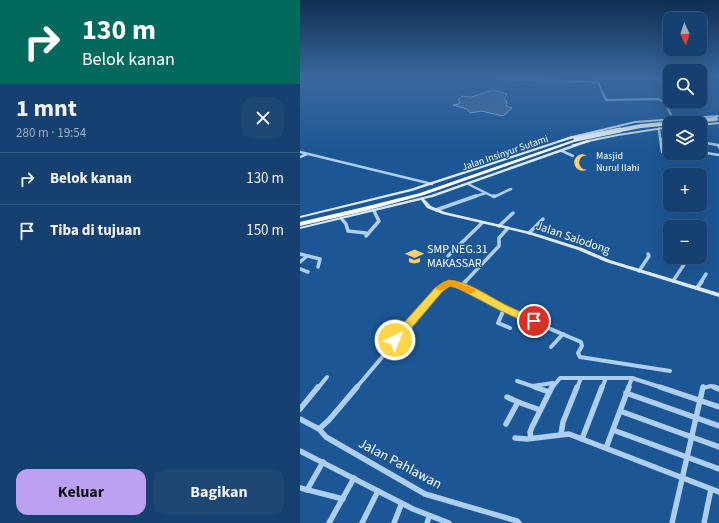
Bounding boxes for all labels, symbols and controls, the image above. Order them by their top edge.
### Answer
text: 130 m [82,10,156,50]
north arrow [663,12,707,56]
map controls [663,12,707,264]
icon: right [16,16,68,68]
text: Belok kanan [82,47,175,72]
button: search [663,64,707,108]
text: 1 mnt [16,91,77,126]
button: close [242,97,284,139]
button: layers [663,116,707,160]
text: 280 m · 19:54 [16,124,86,142]
street label: Jalan Insinyur Sutami [460,132,550,174]
place label: Masjid Nurul Ilahi [596,149,640,175]
mosque icon: Masjid Nurul Ilahi [573,152,593,172]
icon: right [16,168,38,190]
text: Belok kanan [50,168,132,189]
text: 130 m [246,168,284,189]
button: + [663,168,707,212]
street label: Jalan Salodong [534,217,612,259]
icon: arrive [16,220,38,242]
text: Tiba di tujuan [50,220,141,241]
text: 150 m [246,220,284,241]
button: − [663,220,707,264]
place label: SMP NEG.31 MAKASSAR [427,241,488,272]
school or university icon: SMP NEG.31 MAKASSAR [404,246,424,266]
pin [517,304,551,338]
icon: arrive [523,310,545,332]
position arrow [374,319,416,361]
street label: Jalan Pahlawan [355,434,445,494]
button: Keluar [16,469,146,515]
button: Bagikan [154,469,284,515]

